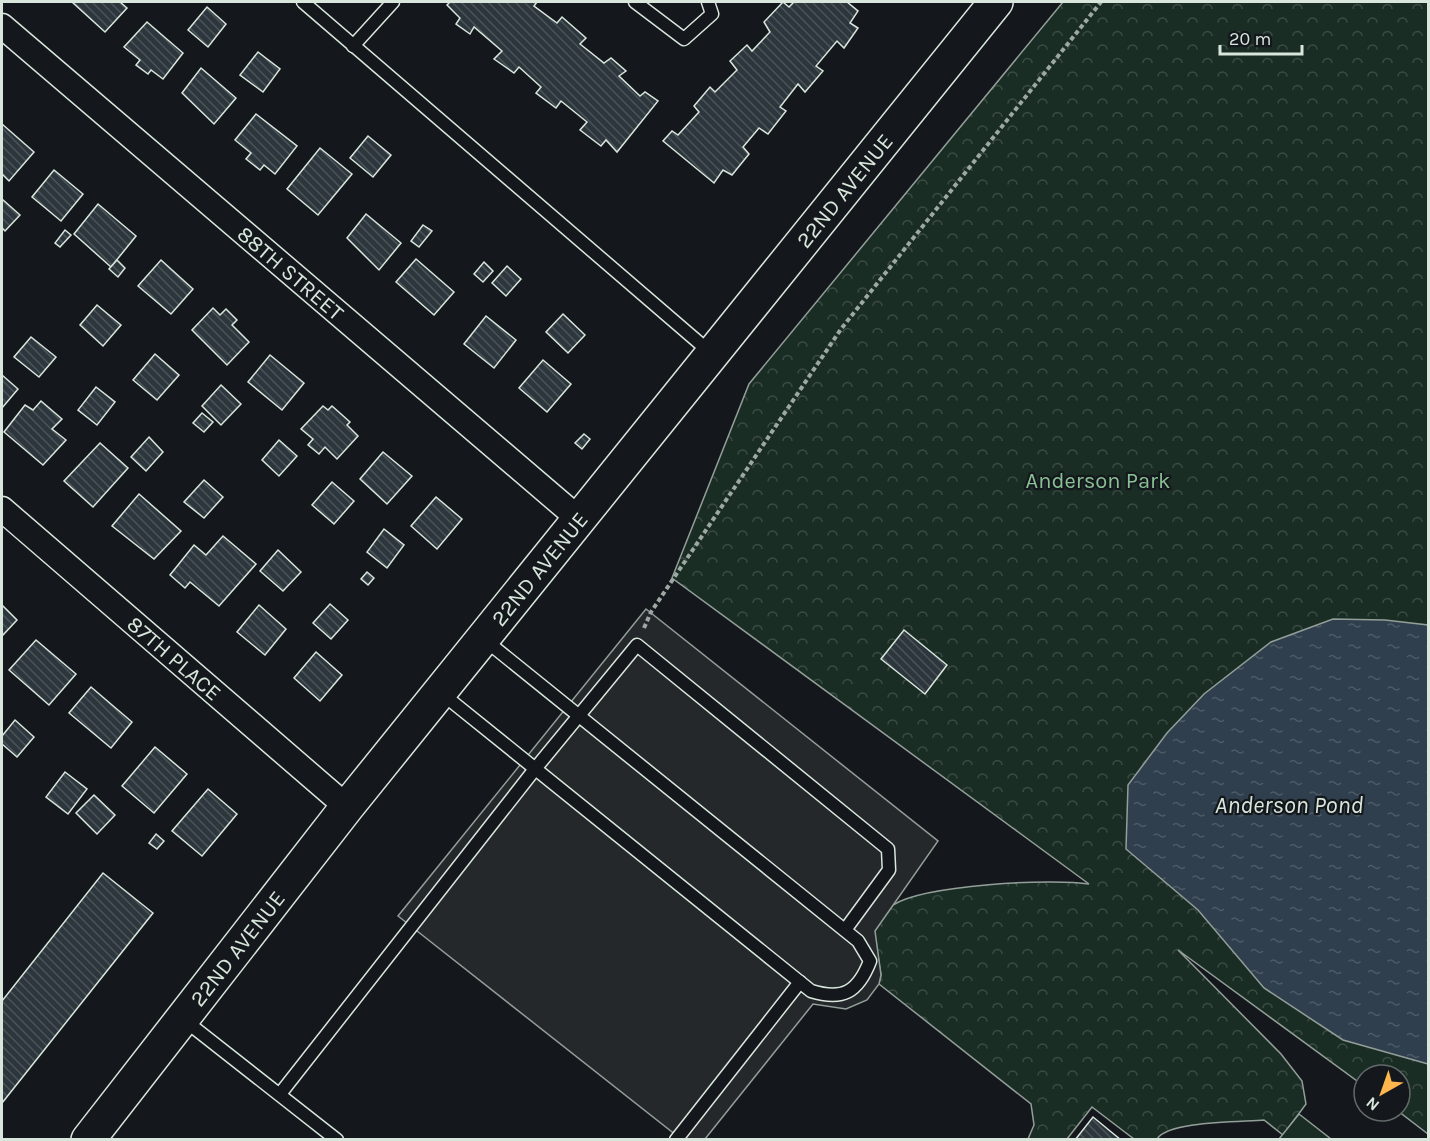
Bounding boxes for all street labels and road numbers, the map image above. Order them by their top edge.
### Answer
street label: 22ND AVENUE [791,129,899,253]
street label: 88TH STREET [232,221,349,326]
street label: 22ND AVENUE [486,507,594,632]
street label: 87TH PLACE [122,611,226,706]
street label: 22ND AVENUE [185,886,291,1012]

